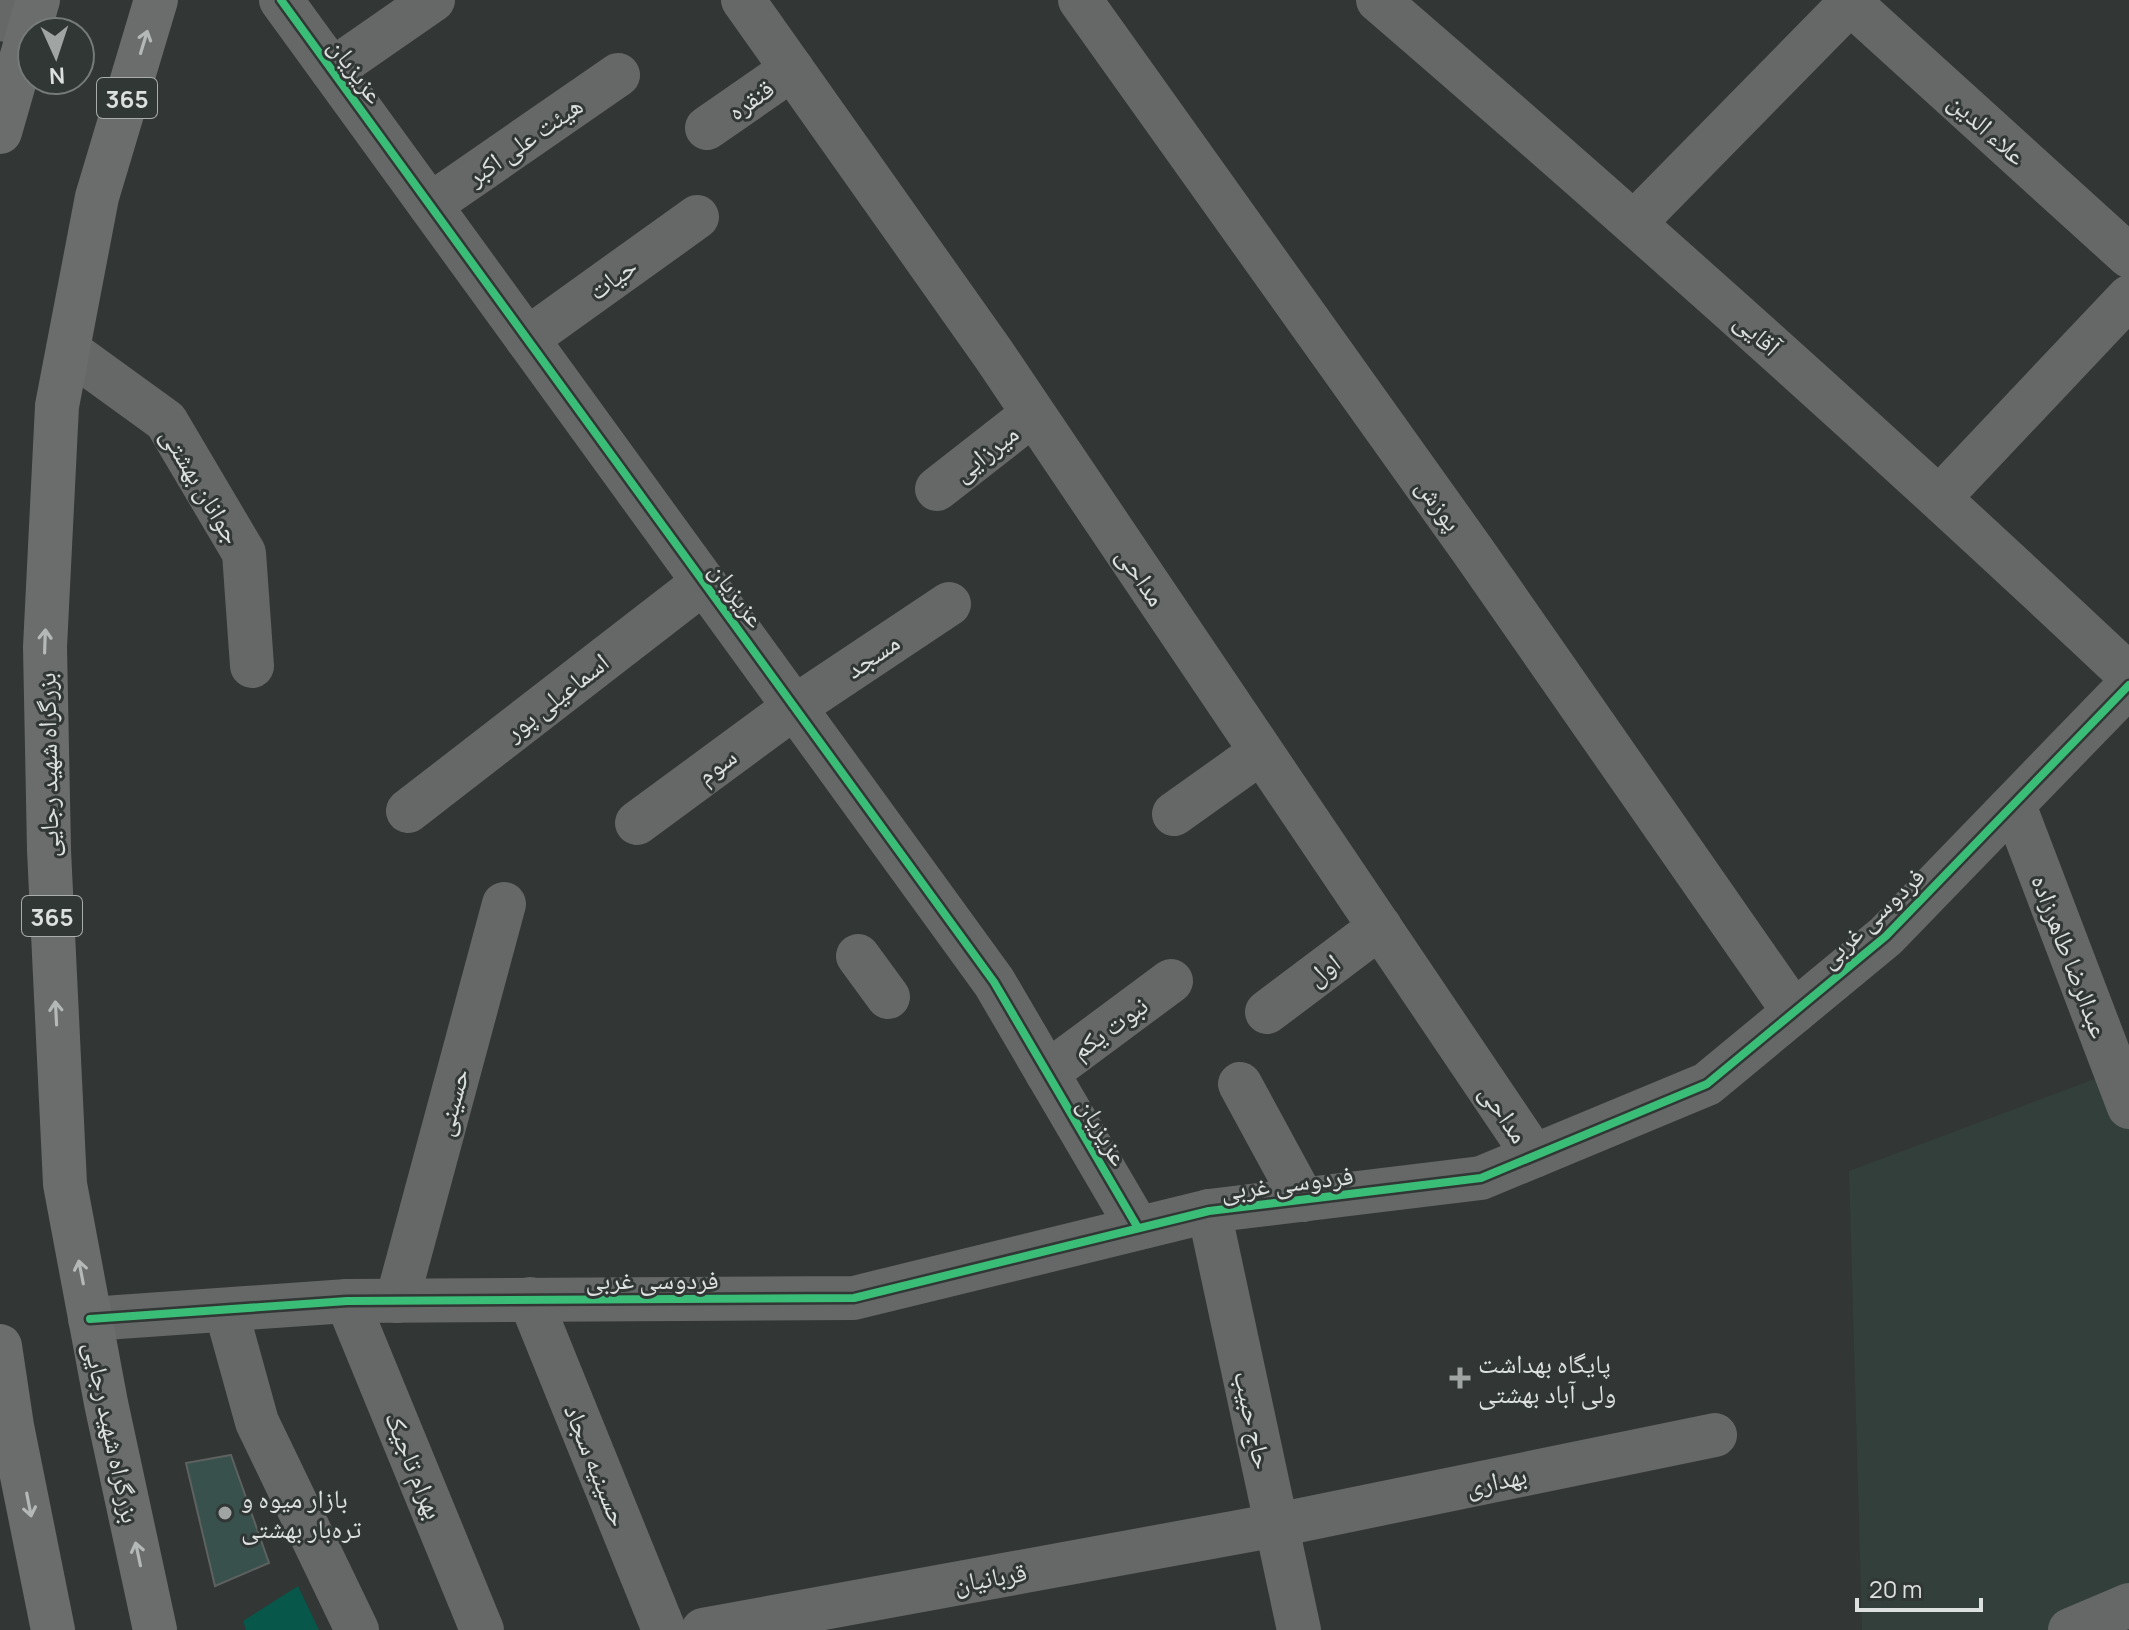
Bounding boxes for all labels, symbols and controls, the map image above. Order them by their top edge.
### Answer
north arrow [16,16,96,96]
one-way arrow [137,29,152,55]
street label: عزیزیان [321,30,393,110]
text: N [48,61,66,91]
street label: قنقره [719,70,781,128]
road number: 365 [97,78,157,118]
street label: علاء الدین [1941,83,2035,173]
street label: هیئت علی اکبر [458,87,589,194]
street label: حیات [580,248,644,308]
street label: آقایی [1727,303,1790,364]
street label: میرزایی [944,415,1026,489]
street label: جوانان بهشتی [153,420,251,550]
street label: پوزش [1409,470,1471,538]
street label: مداحی [1109,539,1175,613]
street label: عزیزیان [702,554,774,634]
street label: مسجد [838,624,906,686]
one-way arrow [38,628,53,655]
street label: اسماعیلی پور [495,644,616,749]
street label: بزرگراه شهید رجایی [27,672,67,858]
street label: سوم [688,738,744,793]
street label: فردوسی غربی [1810,858,1932,976]
street label: عبدالرضا طاهرزاده [2023,869,2119,1043]
road number: 365 [22,896,82,936]
street label: اول [1299,944,1347,994]
street label: نبوت یکم [1063,987,1155,1067]
one-way arrow [49,1000,64,1027]
street label: حسینی [425,1064,477,1140]
street label: مداحی [1472,1076,1538,1150]
street label: عزیزیان [1070,1090,1138,1172]
street label: فردوسی غربی [1219,1156,1355,1208]
one-way arrow [72,1259,87,1285]
street label: فردوسی غربی [585,1261,719,1297]
street label: بزرگراه شهید رجایی [76,1338,150,1526]
place label: پایگاه بهداشت ولی آباد بهشتی [1478,1345,1616,1411]
marker: پایگاه بهداشت ولی آباد بهشتی [1449,1367,1471,1389]
street label: حاج حبیب [1226,1368,1282,1472]
street label: حسینیه سجاد [556,1399,638,1531]
street label: بهرام تاجیک [376,1406,453,1525]
street label: بهداری [1462,1456,1530,1504]
place label: بازار میوه و تره‌بار بهشتی [241,1480,362,1546]
one-way arrow [23,1492,38,1517]
marker: بازار میوه و تره‌بار بهشتی [216,1504,234,1522]
one-way arrow [130,1541,145,1567]
street label: قربانیان [951,1553,1029,1601]
scale bar [1857,1562,1981,1612]
text: 20 m [1869,1572,1922,1605]

